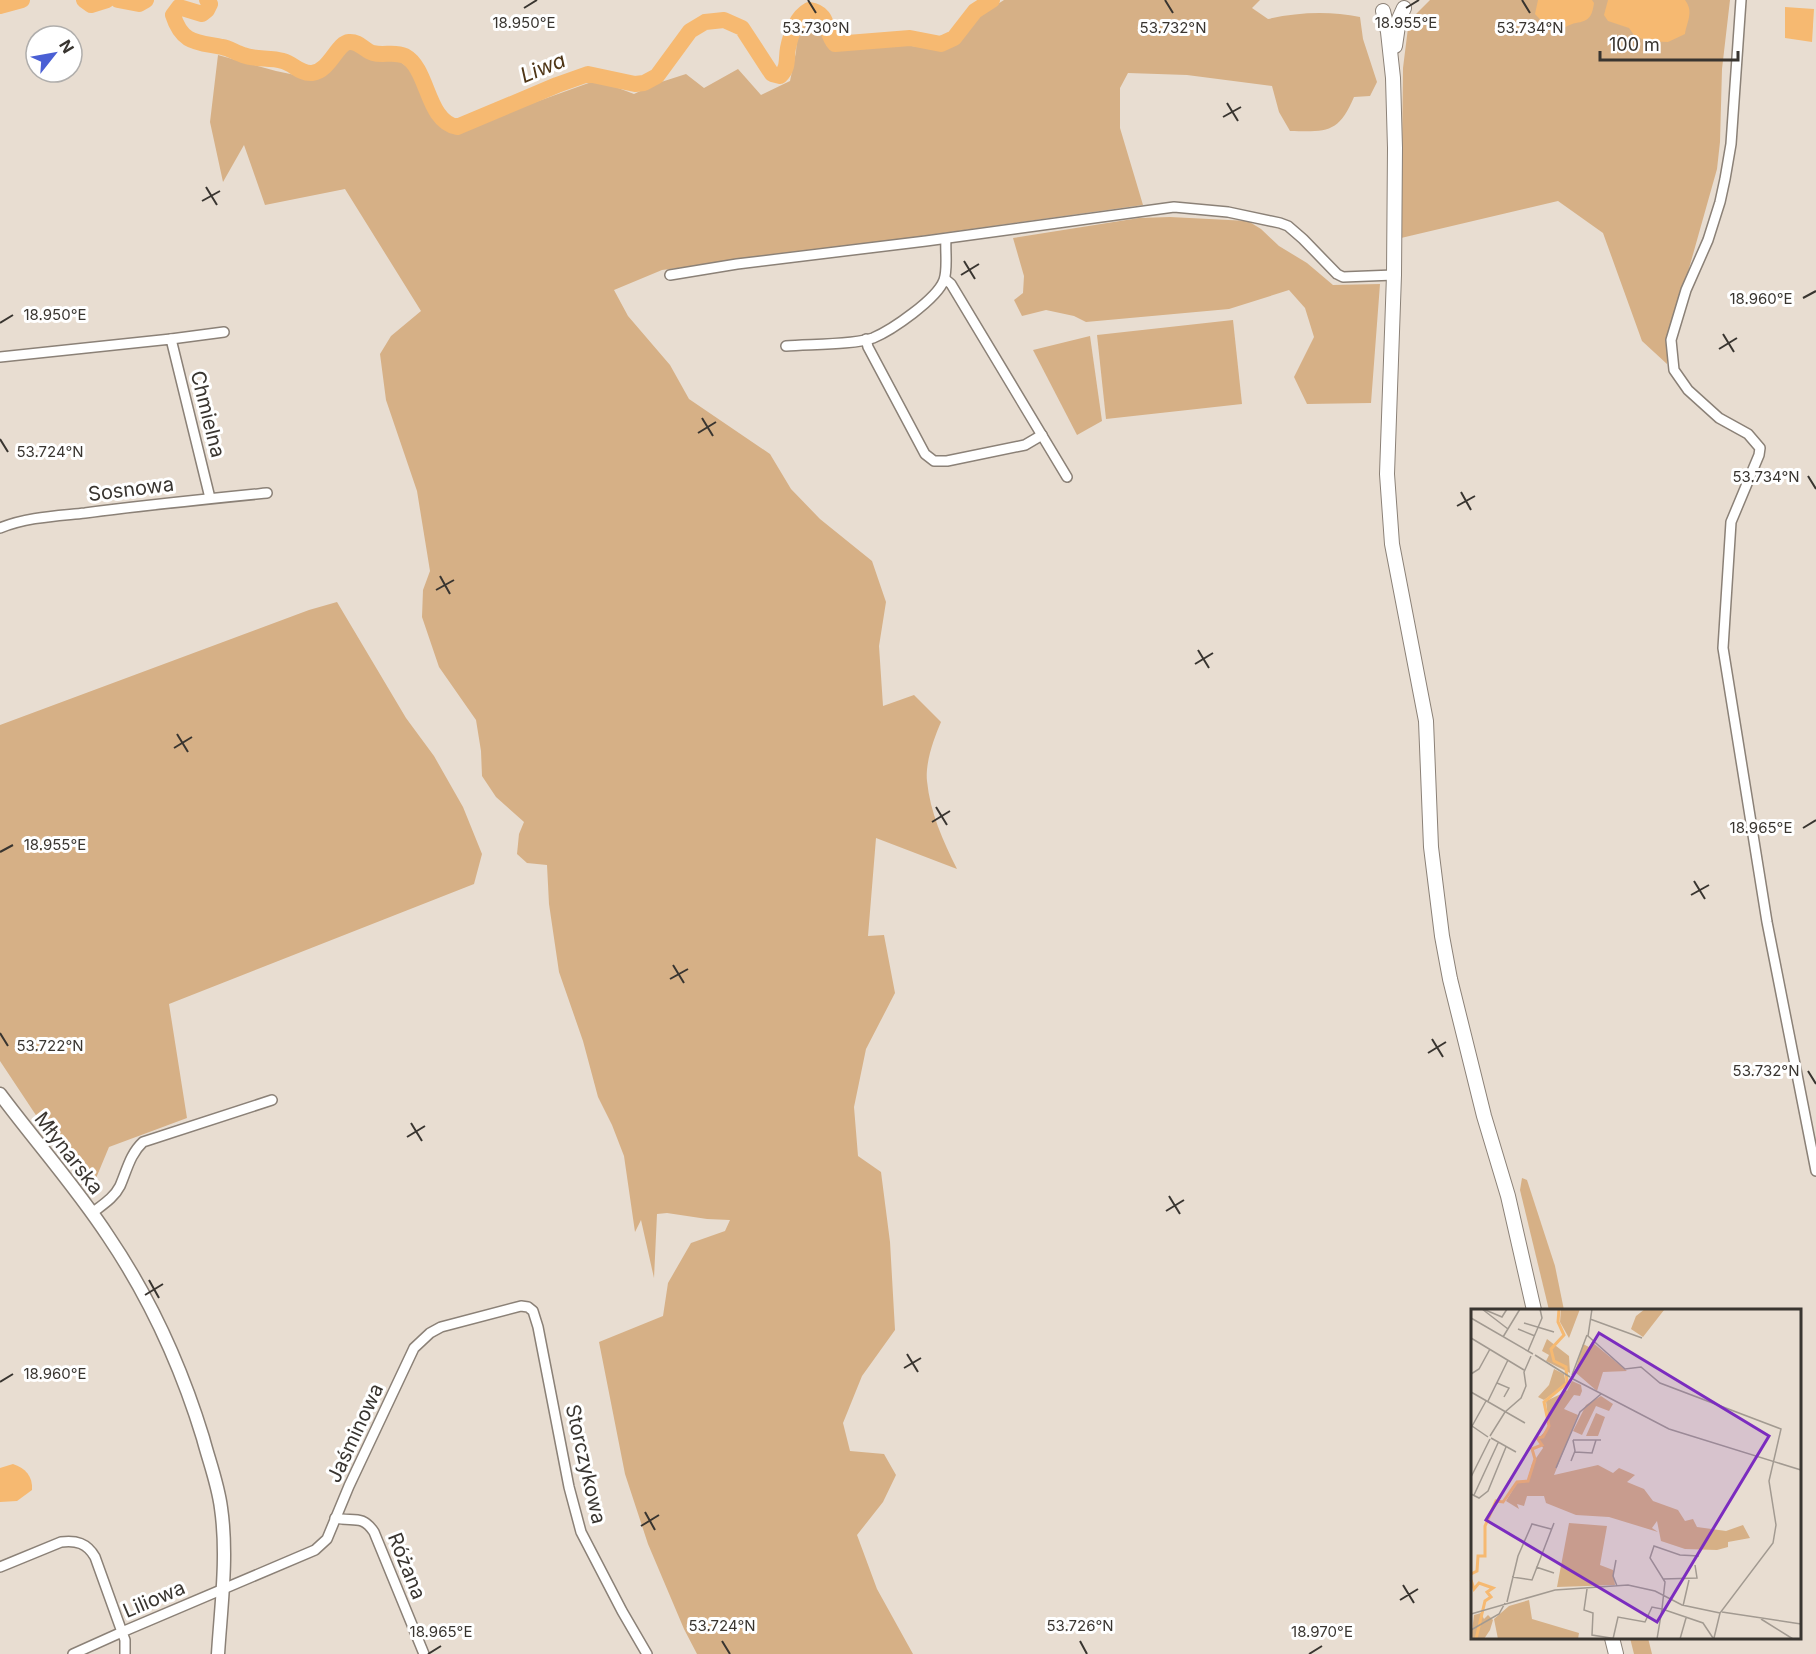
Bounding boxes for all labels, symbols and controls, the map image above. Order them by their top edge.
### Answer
text: 18.950°E [493,13,556,32]
text: 18.955°E [1375,13,1437,32]
text: 53.730°N [782,18,850,37]
text: 53.732°N [1140,18,1206,37]
text: 53.734°N [1496,18,1564,37]
north arrow [24,24,84,84]
scale bar [1600,24,1738,62]
text: 100 m [1609,34,1660,55]
text: N [55,36,79,57]
water label: Liwa [516,47,569,88]
text: 18.960°E [1729,289,1793,308]
text: 18.950°E [24,305,87,324]
street label: Chmielna [186,368,230,460]
text: 53.724°N [16,442,84,461]
text: 53.734°N [1732,467,1800,486]
street label: Sosnowa [87,472,175,506]
text: 18.965°E [1730,818,1792,837]
text: 18.955°E [24,835,86,854]
text: 53.722°N [16,1036,84,1055]
text: 53.732°N [1733,1061,1799,1080]
street label: Młynarska [30,1107,108,1199]
inset map [1471,1309,1801,1639]
text: 18.960°E [23,1364,87,1383]
street label: Jaśminowa [322,1380,388,1486]
street label: Storczykowa [561,1402,611,1526]
street label: Różana [383,1529,431,1603]
street label: Liliowa [119,1575,189,1623]
text: 53.724°N [688,1616,756,1635]
text: 53.726°N [1046,1616,1114,1635]
text: 18.965°E [410,1622,472,1641]
text: 18.970°E [1291,1622,1353,1641]

